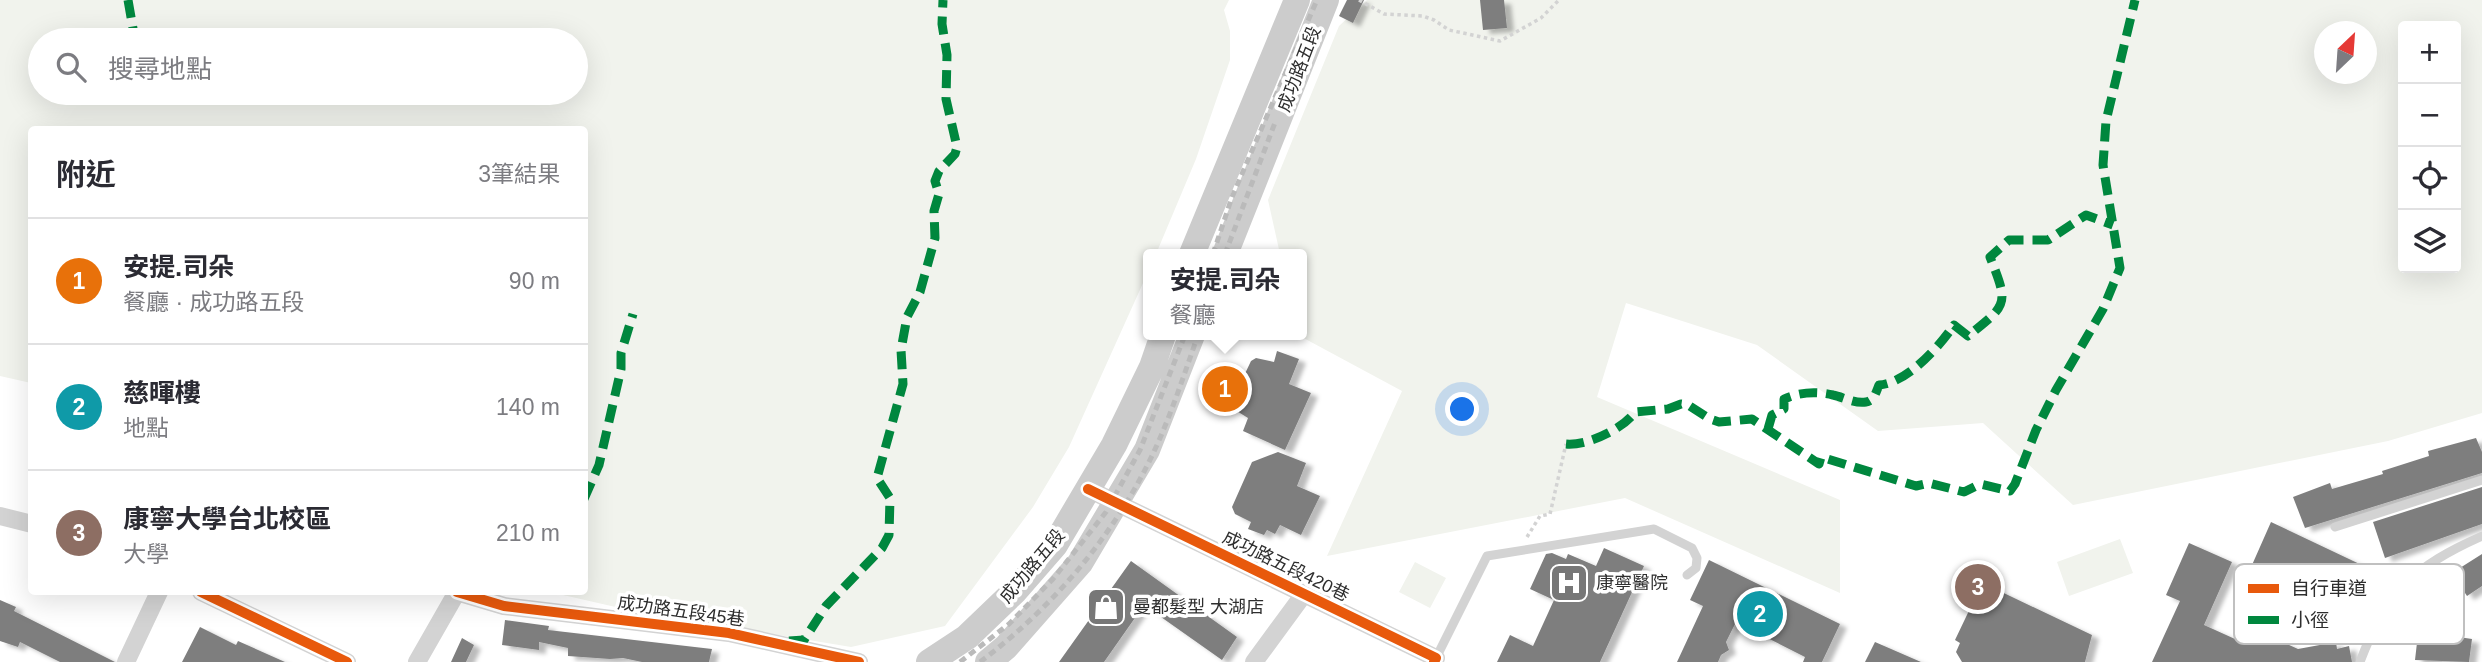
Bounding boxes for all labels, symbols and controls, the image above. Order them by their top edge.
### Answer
north arrow [2314,21,2377,84]
map controls [2398,21,2461,273]
button: + [2398,21,2461,84]
street label: 成功路五段 [1274,23,1324,115]
search box [28,28,588,105]
icon: search [52,48,90,86]
text: 搜尋地點 [108,54,212,84]
button: − [2398,84,2461,147]
button: locate [2398,147,2461,210]
text: 附近 [56,158,116,191]
text: 3筆結果 [478,161,560,187]
button: layers [2398,210,2461,273]
popup [1143,249,1307,340]
text: 安提.司朵 [123,252,234,282]
text: 安提.司朵 [1169,265,1281,295]
text: 1 [73,268,85,294]
text: 90 m [509,268,560,294]
text: 餐廳 · 成功路五段 [123,289,304,315]
text: 餐廳 [1169,302,1215,328]
pin: 1 [1202,363,1248,415]
text: 慈暉樓 [123,378,201,408]
your location [1445,392,1479,426]
text: 2 [73,394,85,420]
text: 140 m [496,394,560,420]
text: 地點 [123,415,169,441]
text: 康寧大學台北校區 [123,504,331,534]
text: 3 [73,520,85,546]
text: 210 m [496,520,560,546]
street label: 成功路五段 [995,525,1069,607]
street label: 成功路五段420巷 [1220,527,1352,605]
text: 大學 [123,541,169,567]
pin: 3 [1955,561,2001,613]
hospital icon: 康寧醫院 [1548,562,1590,604]
legend [2234,564,2464,644]
place label: 康寧醫院 [1596,573,1668,593]
text: 自行車道 [2291,578,2367,599]
shop icon: 曼都髮型 大湖店 [1085,586,1127,628]
pin: 2 [1737,588,1783,640]
street label: 成功路五段45巷 [616,592,746,630]
place label: 曼都髮型 大湖店 [1133,597,1264,617]
text: 小徑 [2291,610,2329,631]

